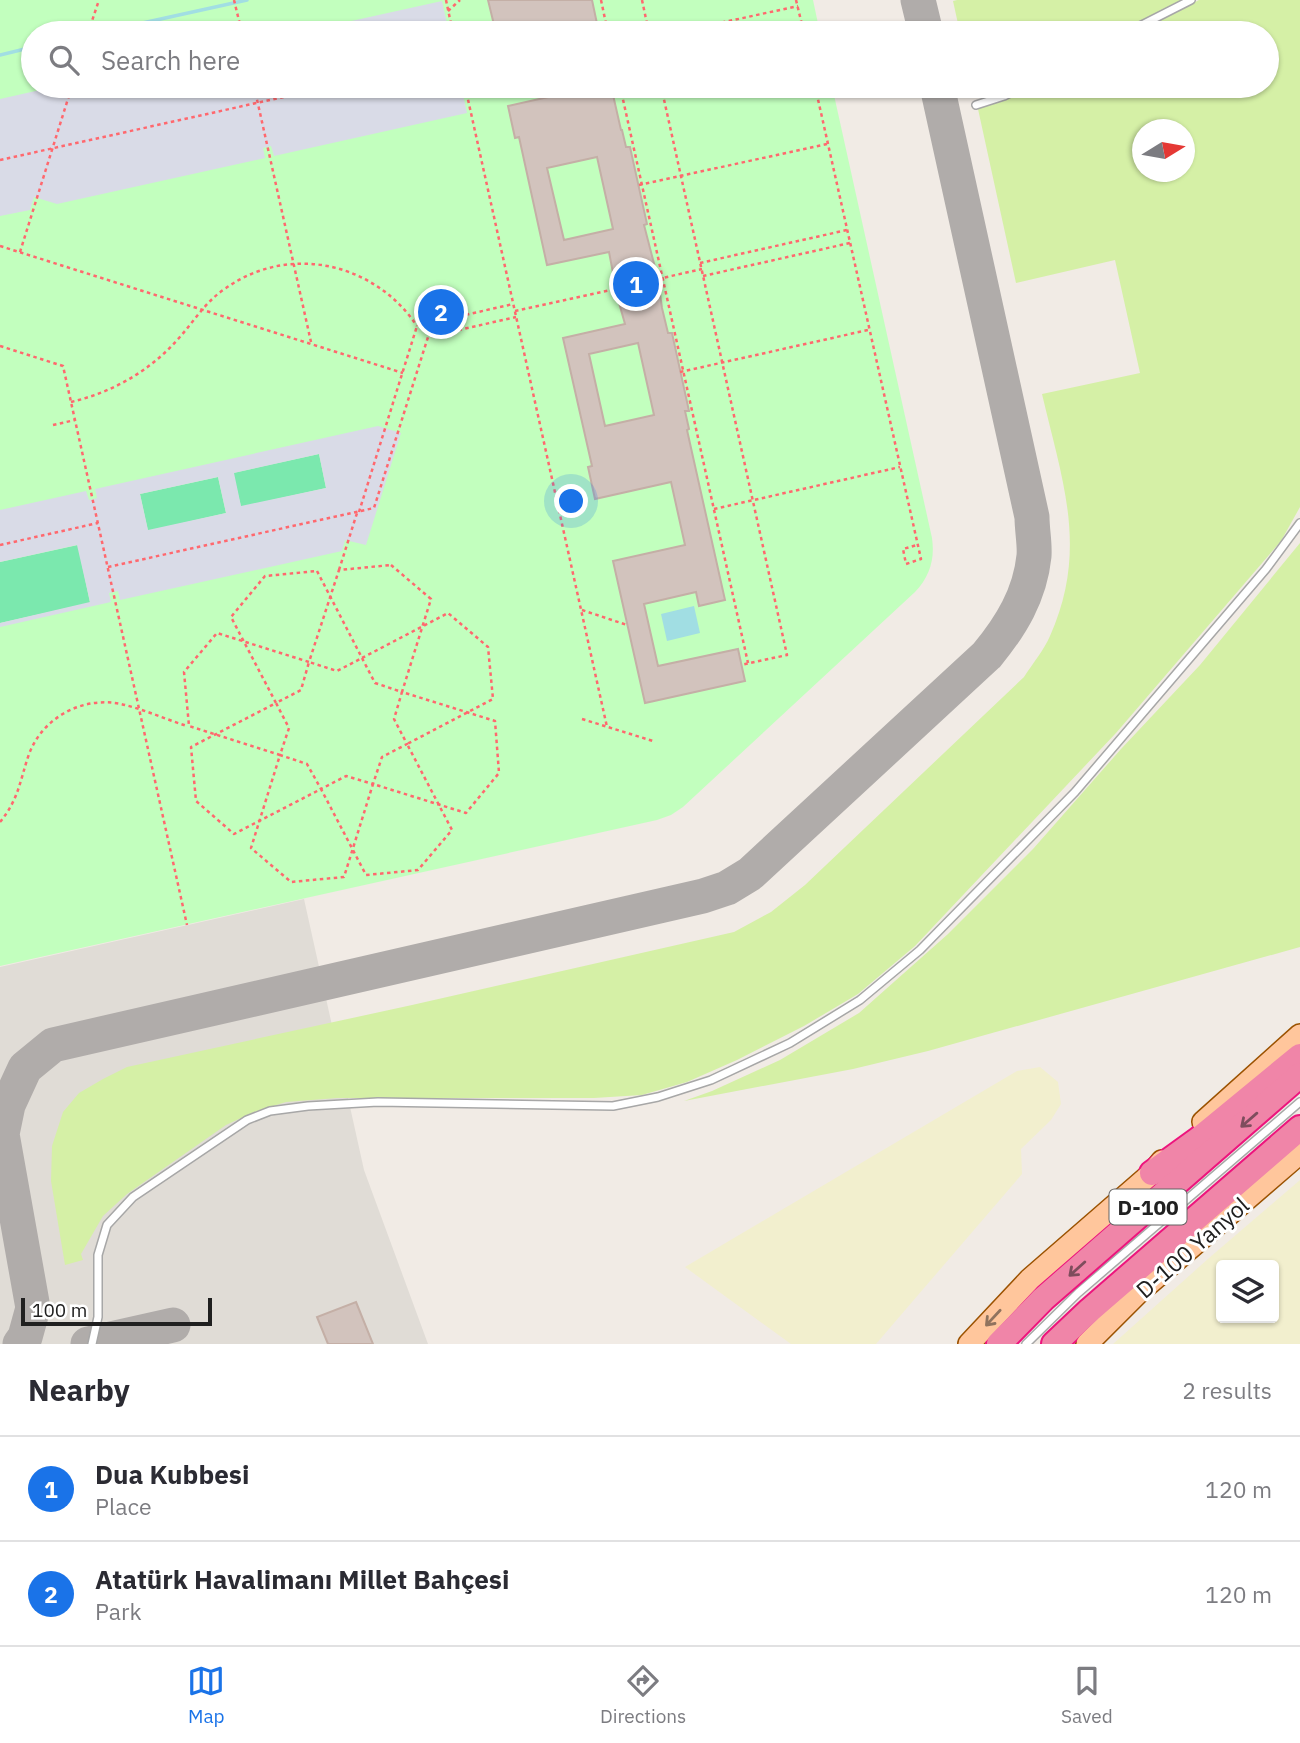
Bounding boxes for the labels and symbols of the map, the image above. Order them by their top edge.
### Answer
north arrow [1132,119,1195,182]
pin: 1 [613,258,659,310]
pin: 2 [418,286,464,338]
your location [554,484,588,518]
one-way arrow [1240,1112,1258,1128]
road number: D-100 [1110,1190,1186,1224]
street label: D-100 Yanyol [1129,1190,1255,1304]
one-way arrow [1068,1261,1086,1277]
scale bar [21,1295,212,1327]
one-way arrow [984,1309,1001,1326]

